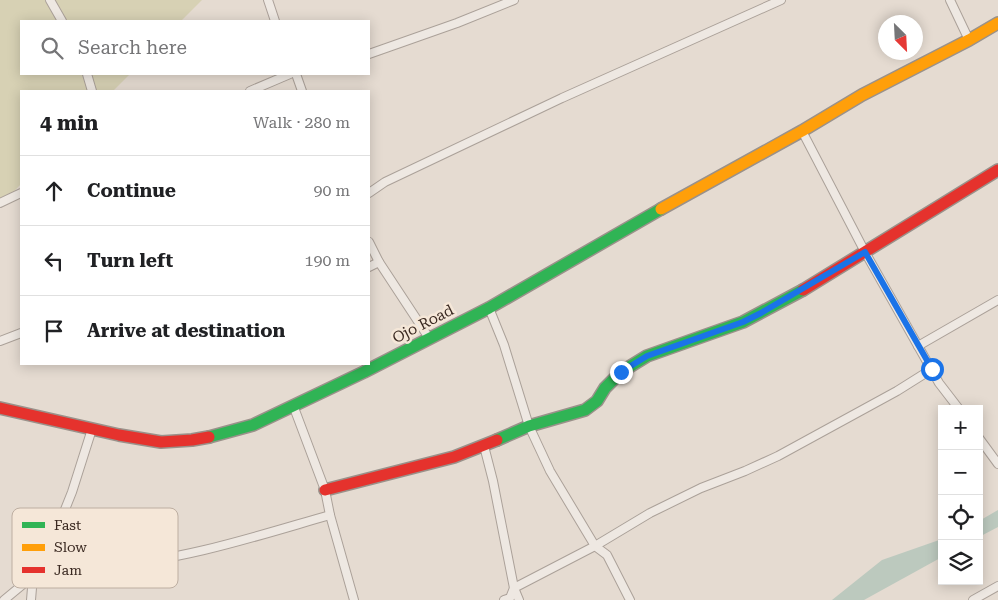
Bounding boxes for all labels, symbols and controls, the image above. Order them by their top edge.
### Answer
north arrow [878,15,923,60]
search box [20,20,370,75]
icon: search [38,34,66,62]
text: Search here [78,36,187,59]
text: 4 min [40,111,98,135]
text: Walk · 280 m [253,113,350,132]
icon: ahead [40,177,68,205]
text: Continue [87,179,176,202]
text: 90 m [313,181,350,200]
icon: left [40,247,68,275]
text: Turn left [87,249,173,272]
text: 190 m [304,251,350,270]
street label: Ojo Road [389,301,457,347]
icon: arrive [40,317,68,345]
text: Arrive at destination [87,319,285,342]
route start [921,358,944,381]
route end [610,361,633,384]
map controls [938,405,983,585]
button: + [938,405,983,450]
button: − [938,450,983,495]
button: locate [938,495,983,540]
legend [12,508,178,588]
text: Fast [54,517,81,533]
text: Slow [54,539,87,555]
button: layers [938,540,983,585]
text: Jam [54,562,82,578]

